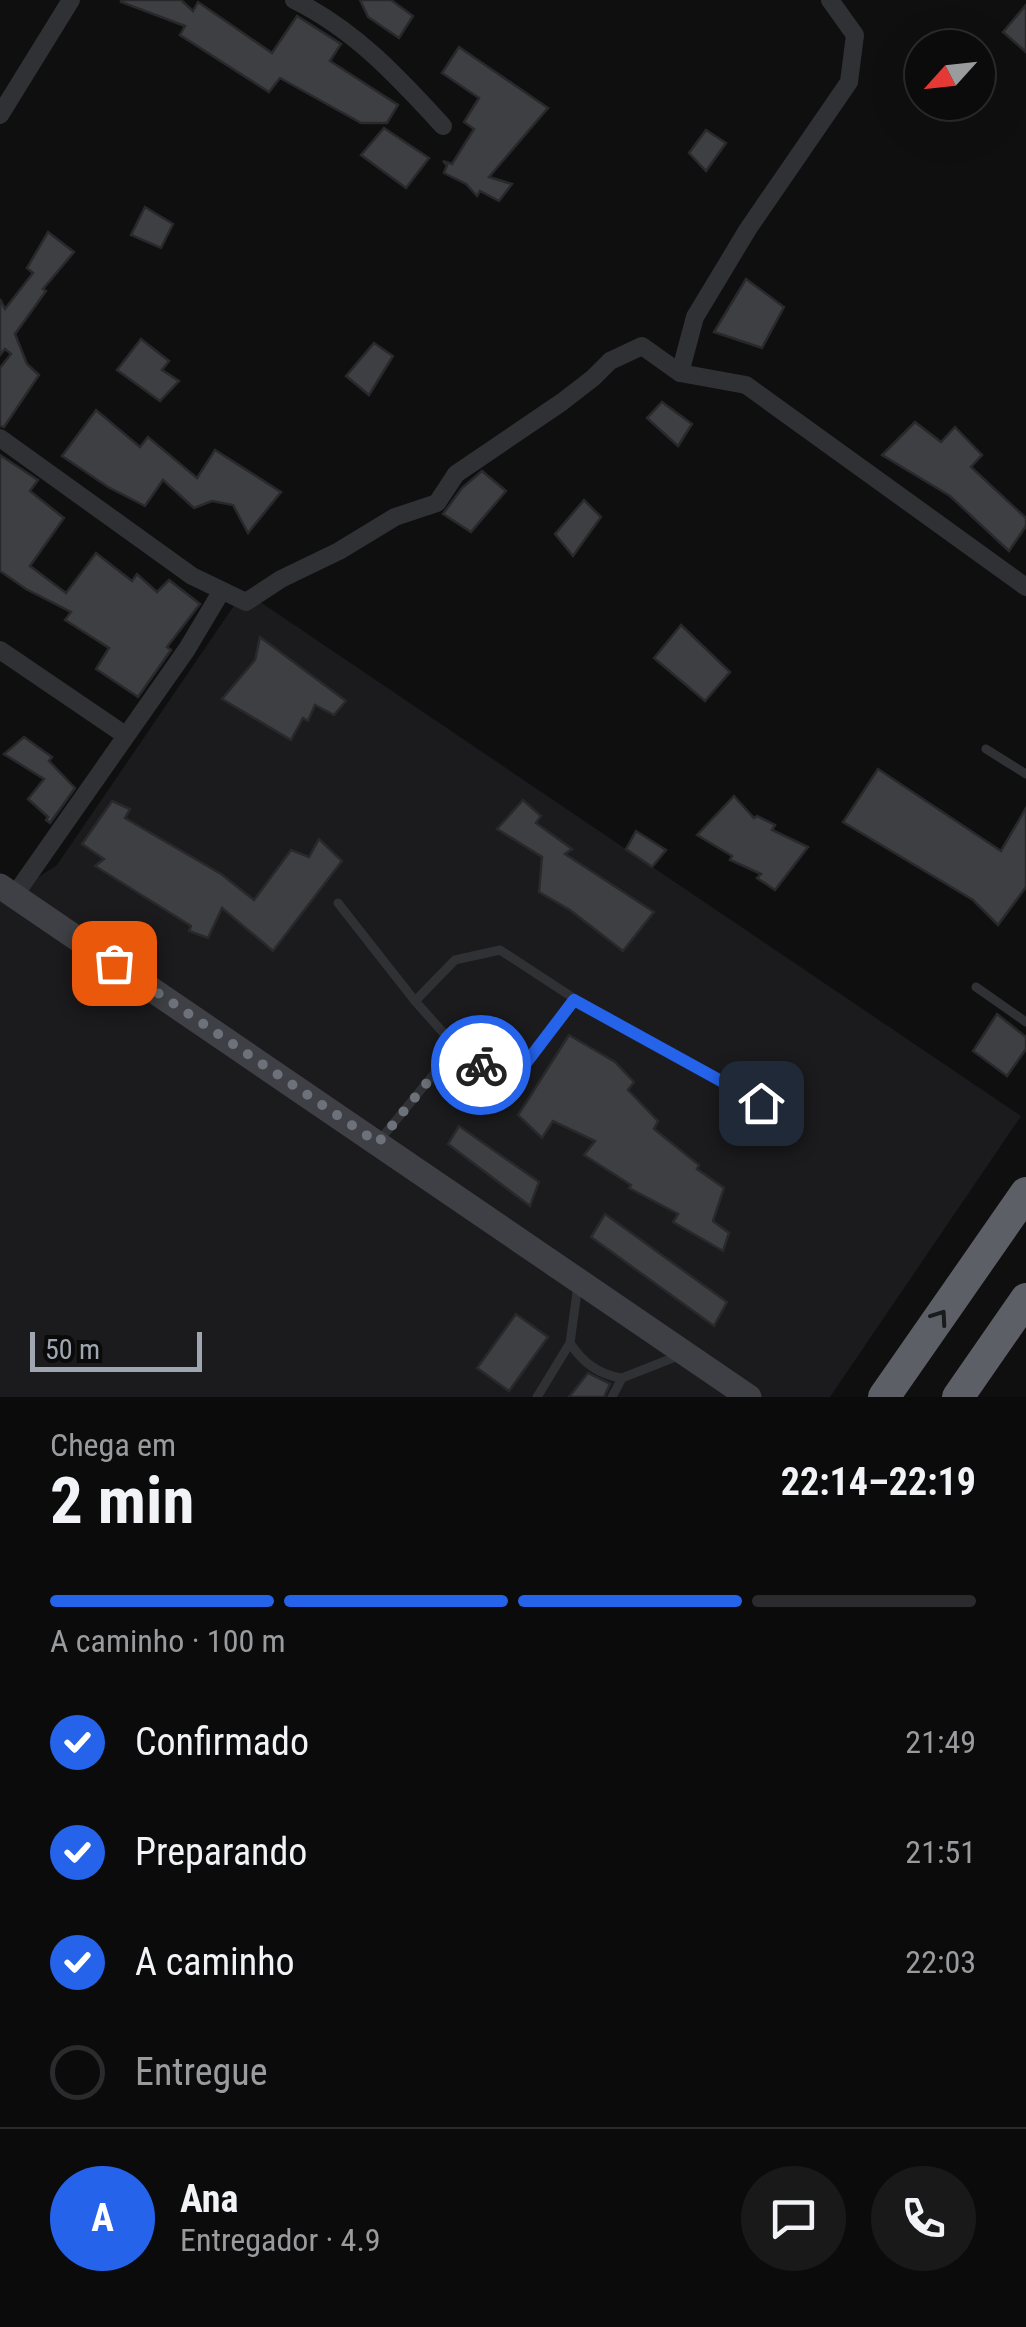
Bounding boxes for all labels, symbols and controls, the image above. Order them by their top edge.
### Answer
north arrow [905,30,995,120]
map controls [905,30,995,120]
pin [72,921,157,1006]
icon: bag [87,936,142,991]
courier [431,1015,531,1115]
icon: bike [454,1038,509,1093]
pin [719,1061,804,1146]
icon: home [734,1076,789,1131]
one-way arrow [928,1310,946,1328]
scale bar [30,1327,202,1372]
text: 50 m [45,1333,100,1366]
text: Chega em [50,1426,176,1464]
text: 22:14–22:19 [781,1460,976,1504]
text: 2 min [50,1463,194,1539]
text: A caminho · 100 m [50,1622,286,1660]
icon: check [50,1715,105,1770]
text: Confirmado [135,1720,309,1764]
text: 21:49 [905,1723,976,1761]
icon: check [50,1825,105,1880]
text: Preparando [135,1830,307,1874]
text: 21:51 [905,1833,976,1871]
icon: check [50,1935,105,1990]
text: A caminho [135,1940,295,1984]
text: 22:03 [905,1943,976,1981]
text: Entregue [135,2050,268,2094]
button: chat [741,2166,846,2271]
button: phone [871,2166,976,2271]
text: Ana [180,2177,238,2221]
text: A [91,2196,114,2240]
text: Entregador · 4.9 [180,2221,381,2259]

